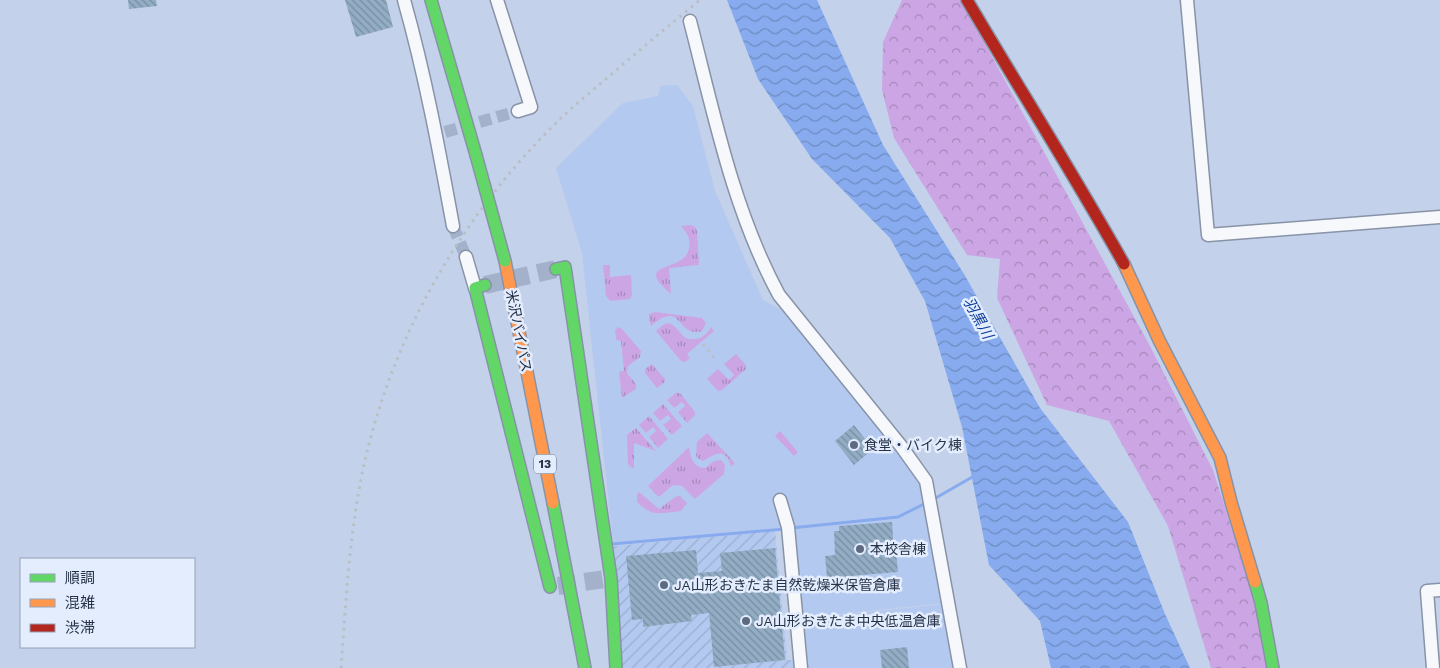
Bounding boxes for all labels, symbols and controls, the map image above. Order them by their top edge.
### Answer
street label: 米沢バイパス [503,288,535,374]
water label: 羽黒川 [959,294,998,344]
place label: 食堂・バイク棟 [864,437,962,453]
marker: 食堂・バイク棟 [848,439,860,451]
road number: 13 [534,454,556,474]
place label: 本校舎棟 [870,541,926,557]
marker: 本校舎棟 [854,543,866,555]
legend [20,558,195,648]
text: 順調 [65,569,95,587]
place label: JA山形おきたま自然乾燥米保管倉庫 [674,577,900,593]
marker: JA山形おきたま自然乾燥米保管倉庫 [658,579,670,591]
text: 混雑 [65,594,95,612]
place label: JA山形おきたま中央低温倉庫 [756,613,940,629]
marker: JA山形おきたま中央低温倉庫 [740,615,752,627]
text: 渋滞 [65,619,95,637]

